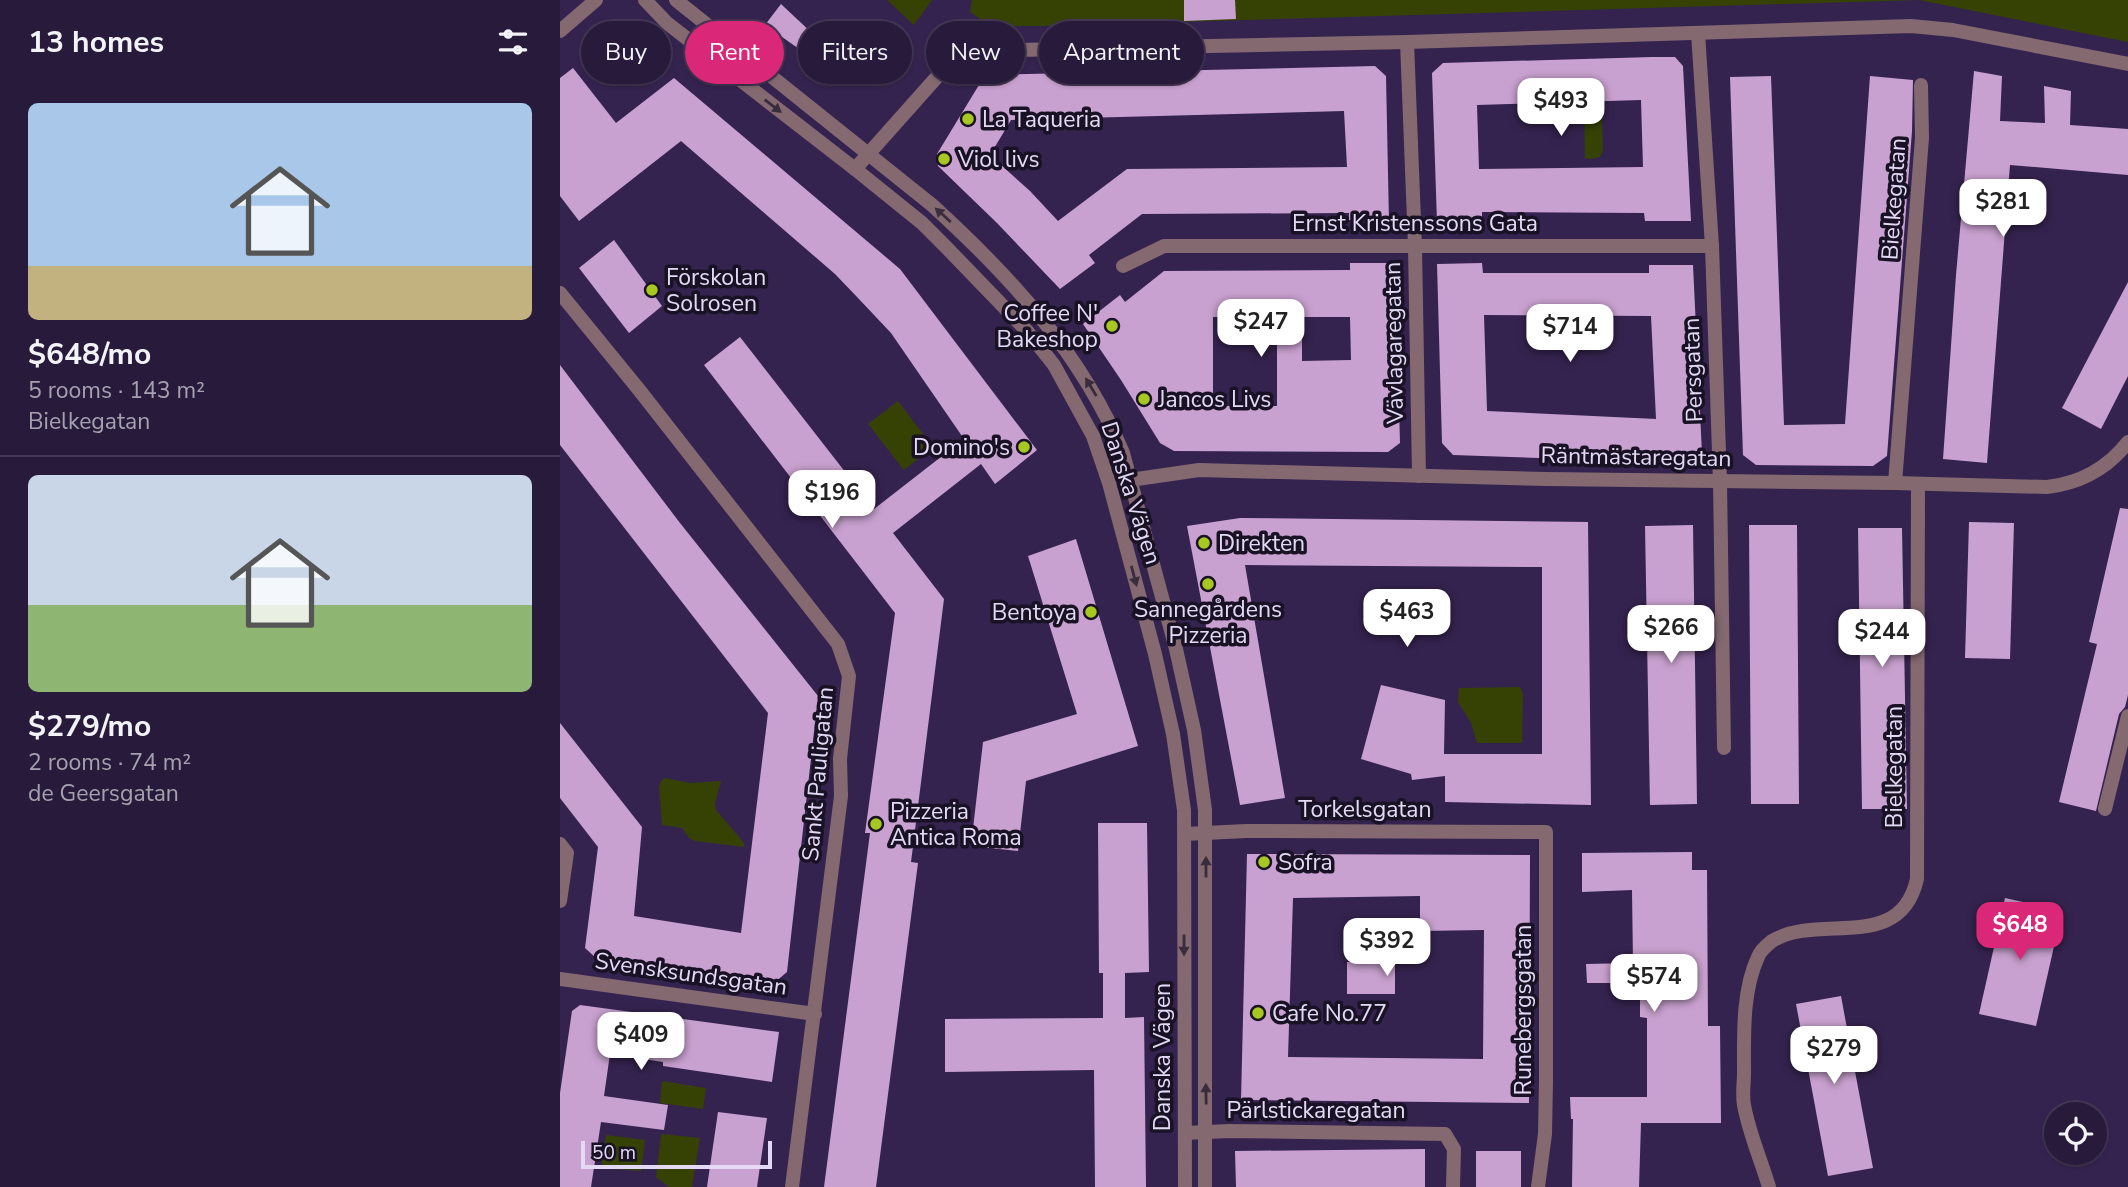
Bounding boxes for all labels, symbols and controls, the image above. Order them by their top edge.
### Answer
chip: Buy [581,21,671,84]
chip: Rent [685,21,784,84]
chip: Filters [798,21,912,84]
chip: New [926,21,1025,84]
chip: Apartment [1039,21,1204,84]
text: 13 homes [28,22,164,63]
icon: filters [494,23,532,61]
pin: $493 [1520,78,1602,138]
text: $493 [1533,85,1589,116]
one-way arrow [763,98,781,113]
place label: La Taqueria [982,104,1101,135]
marker: La Taqueria [960,111,976,127]
street label: Bielkegatan [1874,137,1914,261]
place label: Viol livs [957,144,1040,175]
icon: home [217,148,343,274]
marker: Viol livs [936,151,952,167]
pin: $281 [1962,180,2044,239]
text: $281 [1975,186,2031,217]
one-way arrow [934,207,952,223]
street label: Ernst Kristenssons Gata [1292,208,1538,239]
place label: Förskolan Solrosen [666,262,766,319]
street label: Vävlagaregatan [1377,262,1411,425]
marker: Förskolan Solrosen [644,282,660,298]
place label: Coffee N' Bakeshop [996,298,1098,355]
pin: $247 [1220,300,1302,359]
pin: $714 [1529,304,1611,364]
text: $247 [1233,306,1289,337]
text: $714 [1542,311,1598,342]
street label: Persgatan [1676,317,1710,423]
marker: Coffee N' Bakeshop [1104,318,1120,334]
text: $648/mo [28,334,151,375]
text: 5 rooms · 143 m² [28,375,205,406]
one-way arrow [1084,378,1097,397]
place label: Jancos Livs [1157,384,1271,415]
marker: Jancos Livs [1136,391,1152,407]
text: Bielkegatan [28,406,150,437]
street label: Danska Vägen [1093,418,1169,568]
place label: Domino's [913,432,1010,463]
marker: Domino's [1016,439,1032,455]
street label: Räntmästaregatan [1540,440,1732,474]
pin: $196 [791,470,873,530]
text: $196 [804,477,860,508]
icon: home [217,520,343,646]
place label: Direkten [1218,528,1305,559]
marker: Direkten [1196,535,1212,551]
one-way arrow [1129,565,1140,587]
marker: Sannegårdens Pizzeria [1200,576,1216,592]
pin: $463 [1366,590,1448,649]
place label: Sannegårdens Pizzeria [1134,594,1282,651]
text: $463 [1379,596,1435,627]
place label: Bentoya [992,597,1077,628]
marker: Bentoya [1083,604,1099,620]
pin: $266 [1630,606,1712,665]
pin: $244 [1841,610,1923,669]
text: $266 [1643,612,1699,643]
text: $244 [1854,616,1910,647]
street label: Sankt Pauligatan [795,686,841,862]
text: $279/mo [28,706,151,747]
street label: Bielkegatan [1879,706,1910,828]
text: 2 rooms · 74 m² [28,747,191,778]
text: de Geersgatan [28,778,179,809]
street label: Torkelsgatan [1298,794,1432,825]
place label: Pizzeria Antica Roma [890,796,1022,853]
marker: Pizzeria Antica Roma [868,816,884,832]
place label: Sofra [1278,847,1333,878]
marker: Sofra [1256,854,1272,870]
one-way arrow [1200,856,1211,878]
pin: $648 [1979,902,2061,962]
text: $648 [1992,909,2048,940]
pin: $392 [1346,918,1428,978]
text: $392 [1359,925,1415,956]
street label: Runebergsgatan [1508,925,1539,1095]
one-way arrow [1178,934,1190,956]
street label: Svensksundsgatan [593,945,789,1003]
pin: $574 [1613,954,1695,1014]
text: $574 [1626,961,1682,992]
street label: Danska Vägen [1147,983,1178,1131]
place label: Cafe No.77 [1272,998,1387,1029]
marker: Cafe No.77 [1250,1005,1266,1021]
pin: $409 [600,1012,682,1072]
text: $409 [613,1019,669,1050]
pin: $279 [1793,1026,1875,1086]
text: $279 [1806,1033,1862,1064]
one-way arrow [1200,1083,1212,1105]
street label: Pärlstickaregatan [1227,1095,1405,1126]
map controls [2044,1102,2107,1165]
button: locate [2044,1102,2107,1165]
scale bar [581,1138,772,1170]
text: 50 m [592,1140,636,1166]

